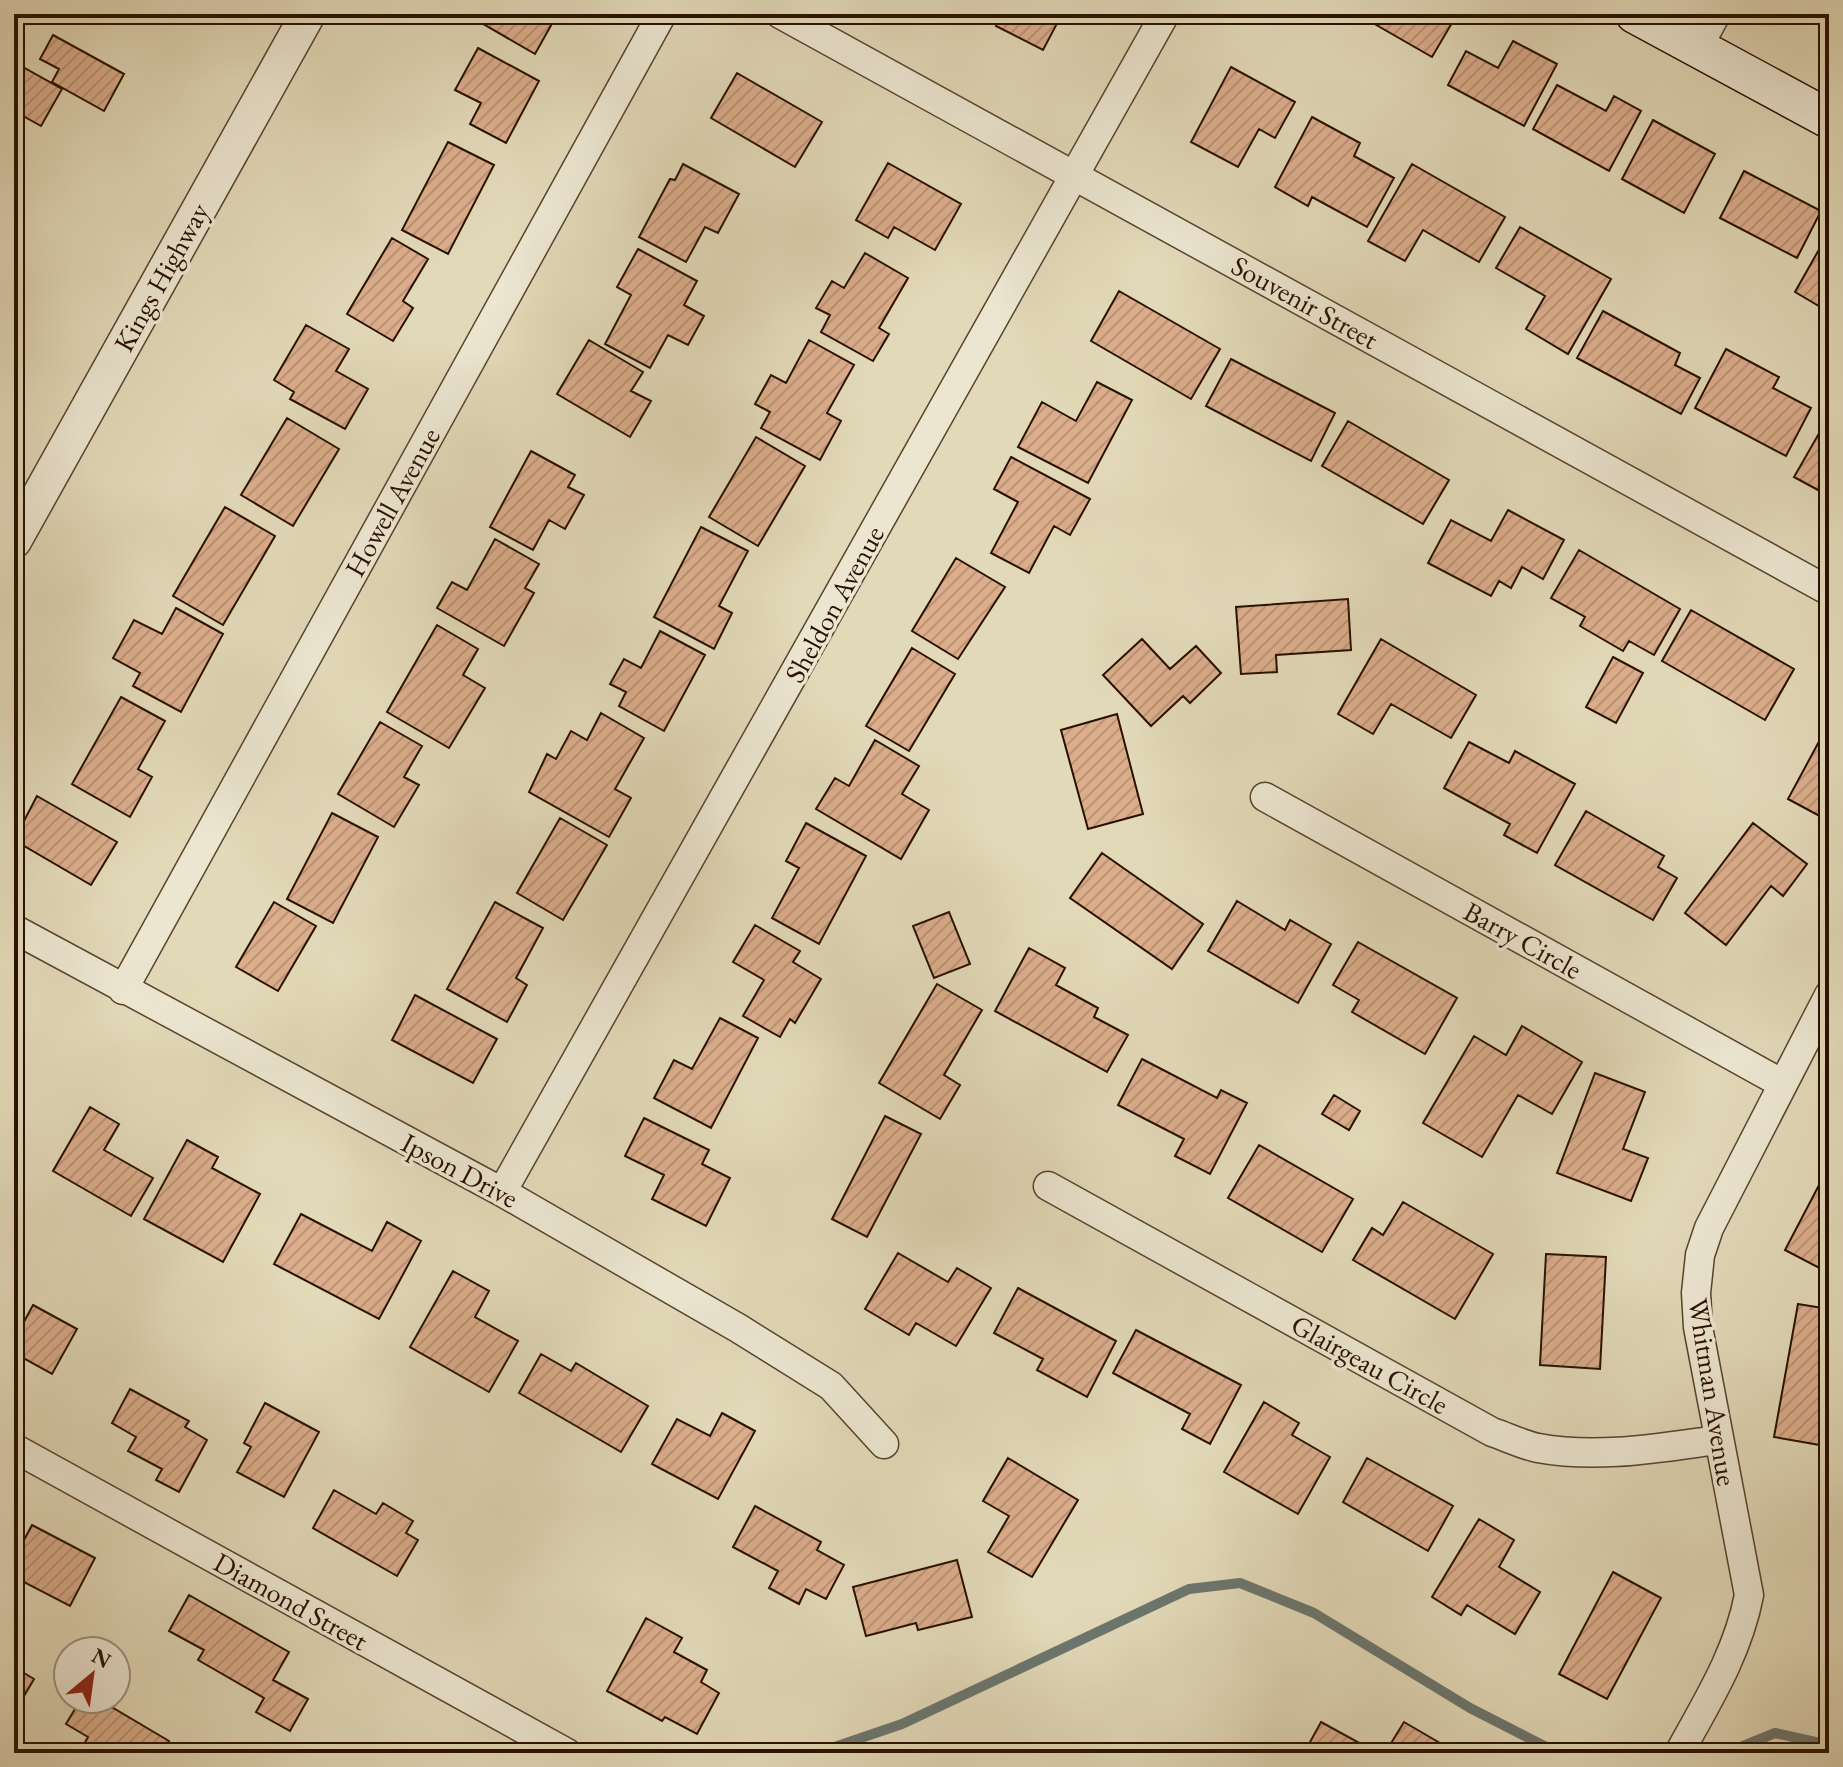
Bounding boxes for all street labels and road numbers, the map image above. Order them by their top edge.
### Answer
street label: Kings Highway [105,196,217,358]
street label: Souvenir Street [1225,247,1385,357]
street label: Howell Avenue [336,421,448,583]
street label: Sheldon Avenue [776,519,892,689]
street label: Barry Circle [1458,893,1588,987]
street label: Ipson Drive [395,1124,525,1216]
street label: Whitman Avenue [1680,1296,1746,1488]
street label: Glairgeau Circle [1285,1306,1455,1422]
street label: Diamond Street [208,1544,375,1658]

